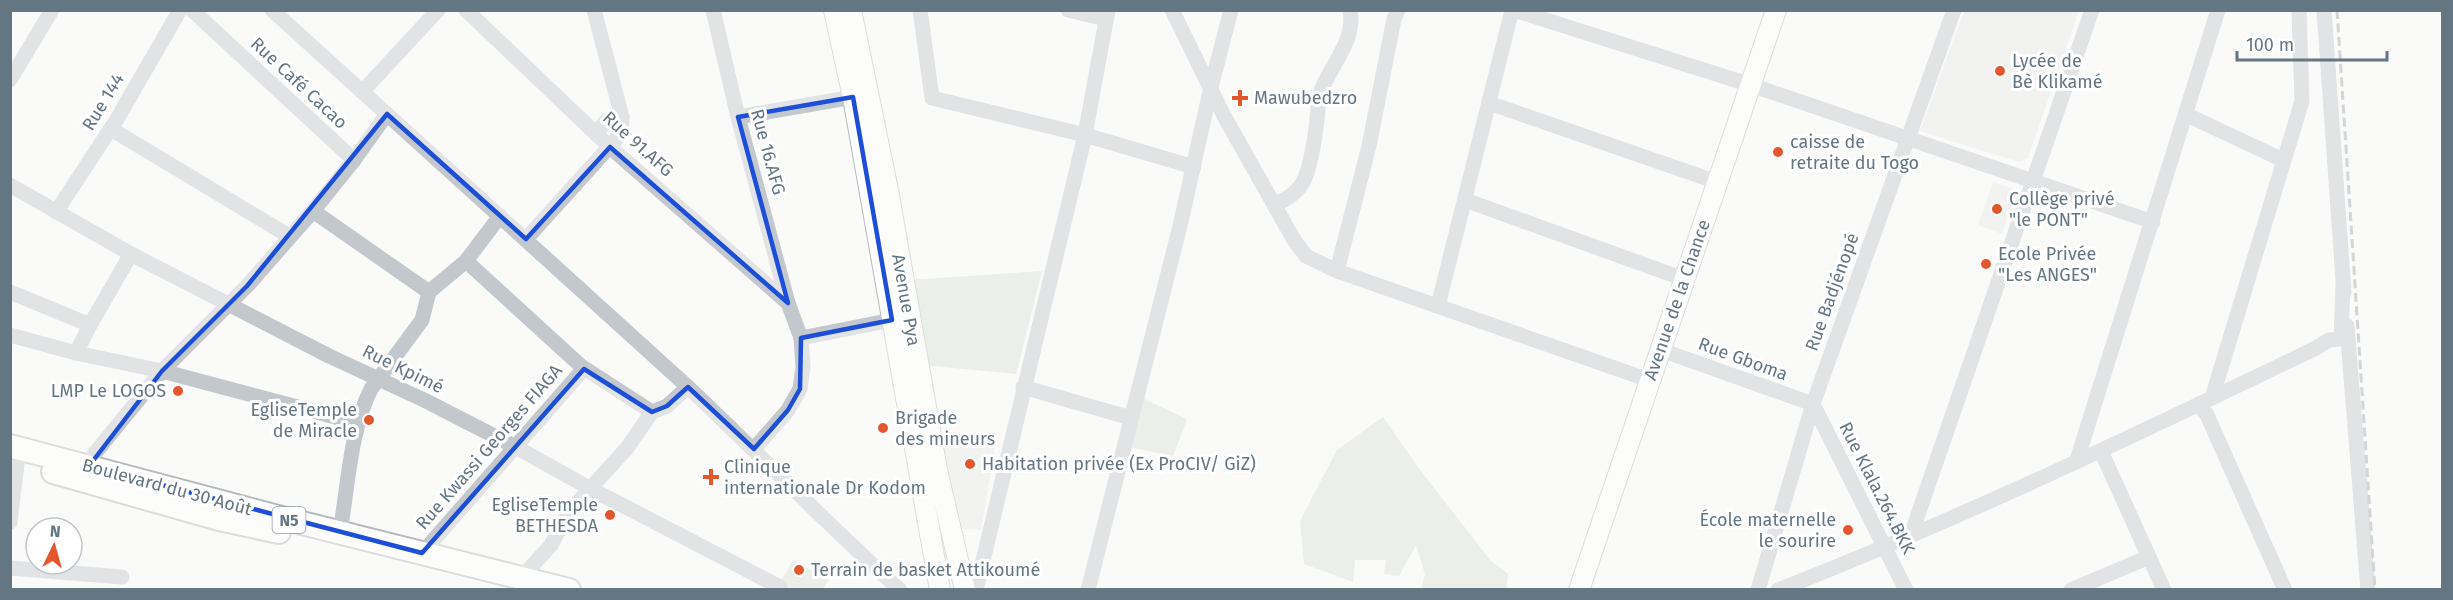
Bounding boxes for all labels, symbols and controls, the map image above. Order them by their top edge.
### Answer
scale bar [2237,24,2387,62]
street label: Rue Café Cacao [246,33,352,133]
text: 100 m [2246,34,2294,56]
place label: Lycée de Bè Klikamé [2012,50,2102,93]
marker: Lycée de Bè Klikamé [1993,64,2007,78]
street label: Rue 144 [77,69,129,135]
place label: Mawubedzro [1254,87,1357,109]
marker: Mawubedzro [1231,89,1249,107]
street label: Rue 91.AFG [598,107,678,181]
street label: Rue 16.AFG [746,107,790,197]
place label: caisse de retraite du Togo [1790,131,1919,174]
marker: caisse de retraite du Togo [1771,145,1785,159]
place label: Collège privé "le PONT" [2009,188,2114,231]
marker: Collège privé "le PONT" [1990,202,2004,216]
street label: Avenue de la Chance [1639,217,1715,383]
street label: Rue Badjénopé [1800,230,1864,354]
place label: Ecole Privée "Les ANGES" [1998,243,2097,286]
street label: Avenue Pya [887,252,925,348]
marker: Ecole Privée "Les ANGES" [1979,257,1993,271]
street label: Rue Gboma [1695,333,1791,385]
street label: Rue Kpimé [359,340,447,398]
street label: Rue Kwassi Georges FIAGA [411,359,567,534]
place label: LMP Le LOGOS [51,380,166,402]
marker: LMP Le LOGOS [171,384,185,398]
place label: EgliseTemple de Miracle [251,399,357,442]
place label: Brigade des mineurs [895,407,995,450]
marker: EgliseTemple de Miracle [362,413,376,427]
street label: Rue Klala.264.BKK [1834,418,1920,558]
marker: Brigade des mineurs [876,421,890,435]
place label: Habitation privée (Ex ProCIV/ GiZ) [982,453,1256,475]
street label: Boulevard du 30 Août [80,454,255,520]
place label: Clinique internationale Dr Kodom [724,456,926,499]
marker: Habitation privée (Ex ProCIV/ GiZ) [963,457,977,471]
marker: Clinique internationale Dr Kodom [702,468,720,486]
place label: EgliseTemple BETHESDA [492,494,599,537]
road number: N5 [272,507,306,533]
marker: EgliseTemple BETHESDA [603,508,617,522]
place label: École maternelle le sourire [1699,508,1836,552]
north arrow [24,516,84,576]
text: N [49,522,61,541]
marker: École maternelle le sourire [1841,523,1855,537]
place label: Terrain de basket Attikoumé [811,559,1040,581]
marker: Terrain de basket Attikoumé [792,563,806,577]

